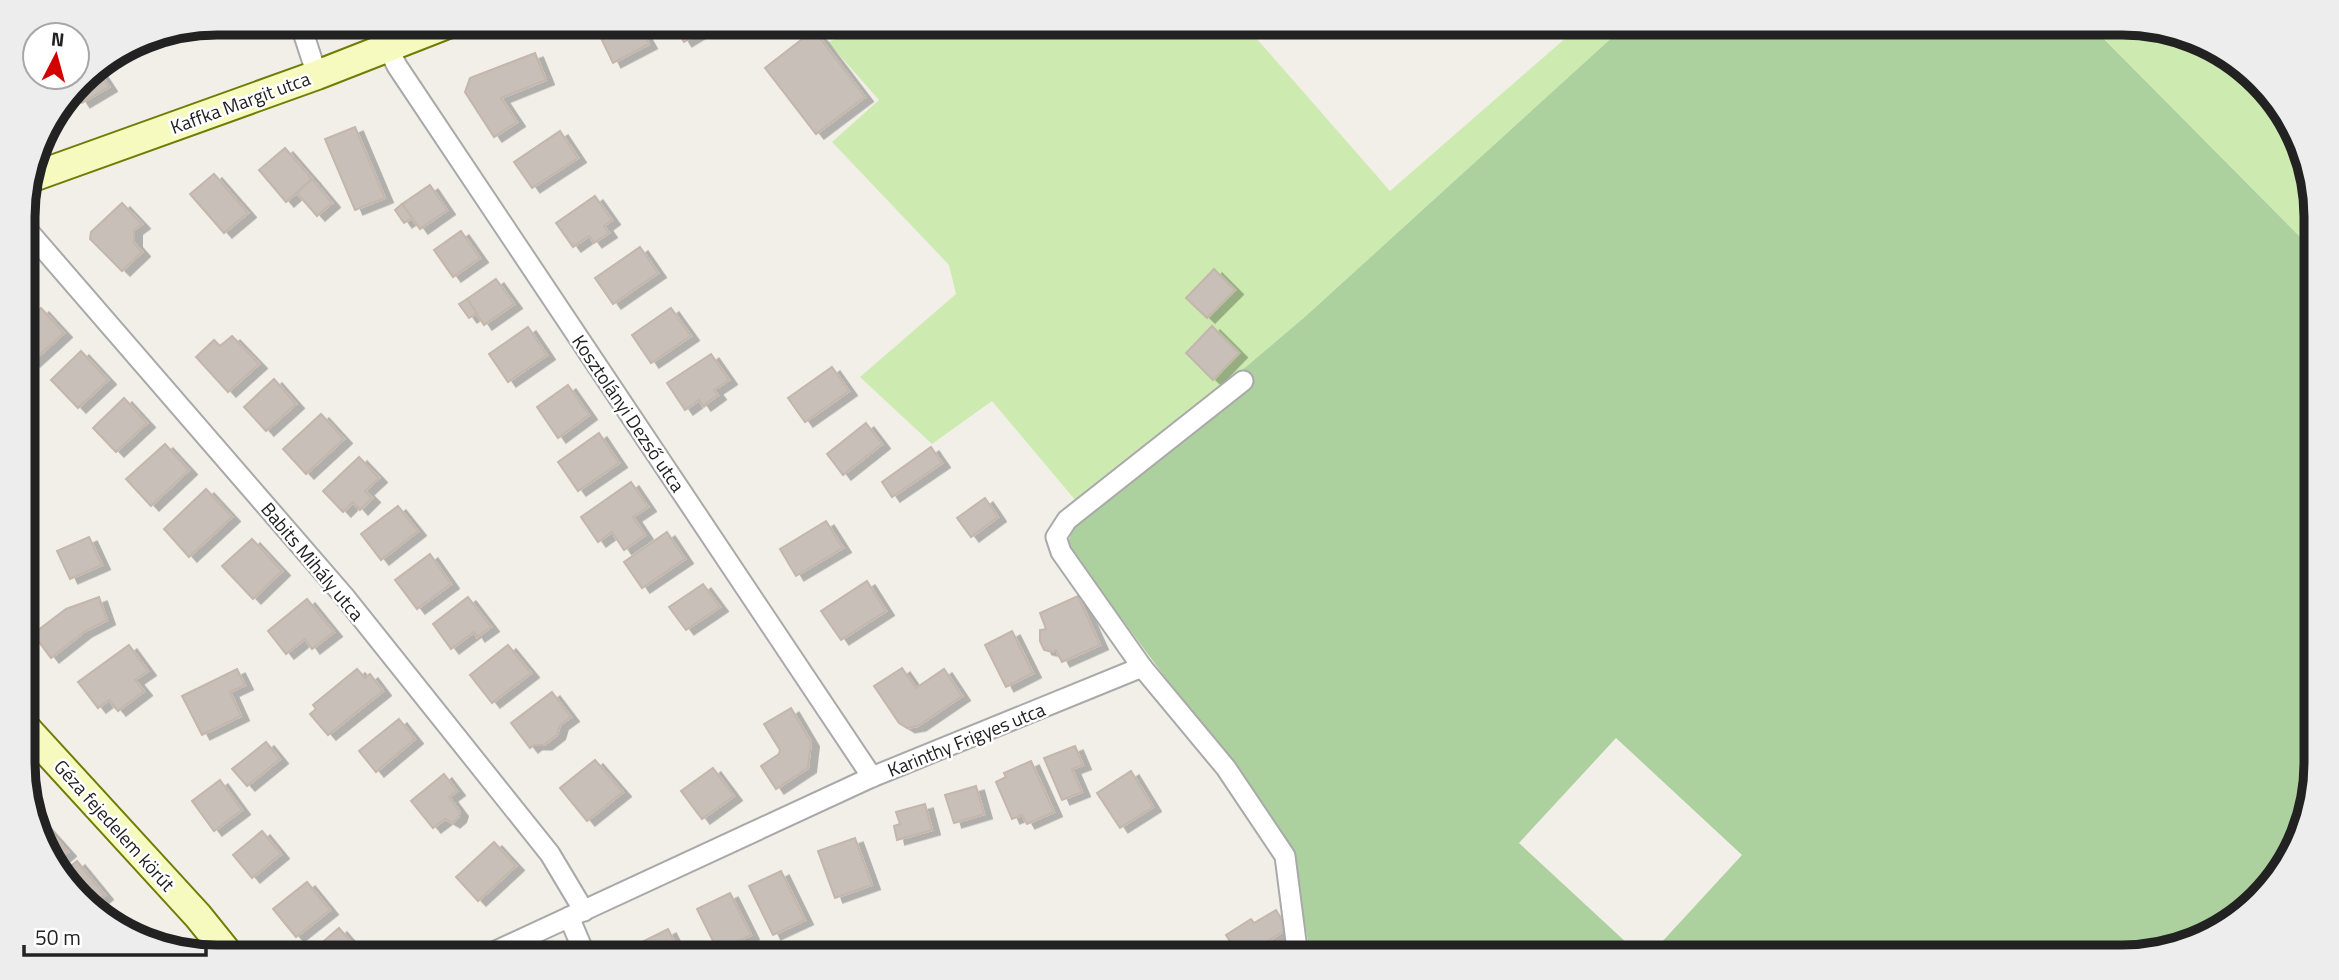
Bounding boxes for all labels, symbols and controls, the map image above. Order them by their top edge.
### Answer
north arrow [21,21,91,91]
text: N [50,23,66,54]
street label: Kaffka Margit utca [166,63,314,141]
street label: Kosztolányi Dezső utca [565,328,693,498]
street label: Babits Mihály utca [255,495,372,627]
street label: Karinthy Frigyes utca [883,694,1050,784]
street label: Géza fejedelem körút [48,752,183,898]
scale bar [24,914,206,958]
text: 50 m [35,921,81,953]

